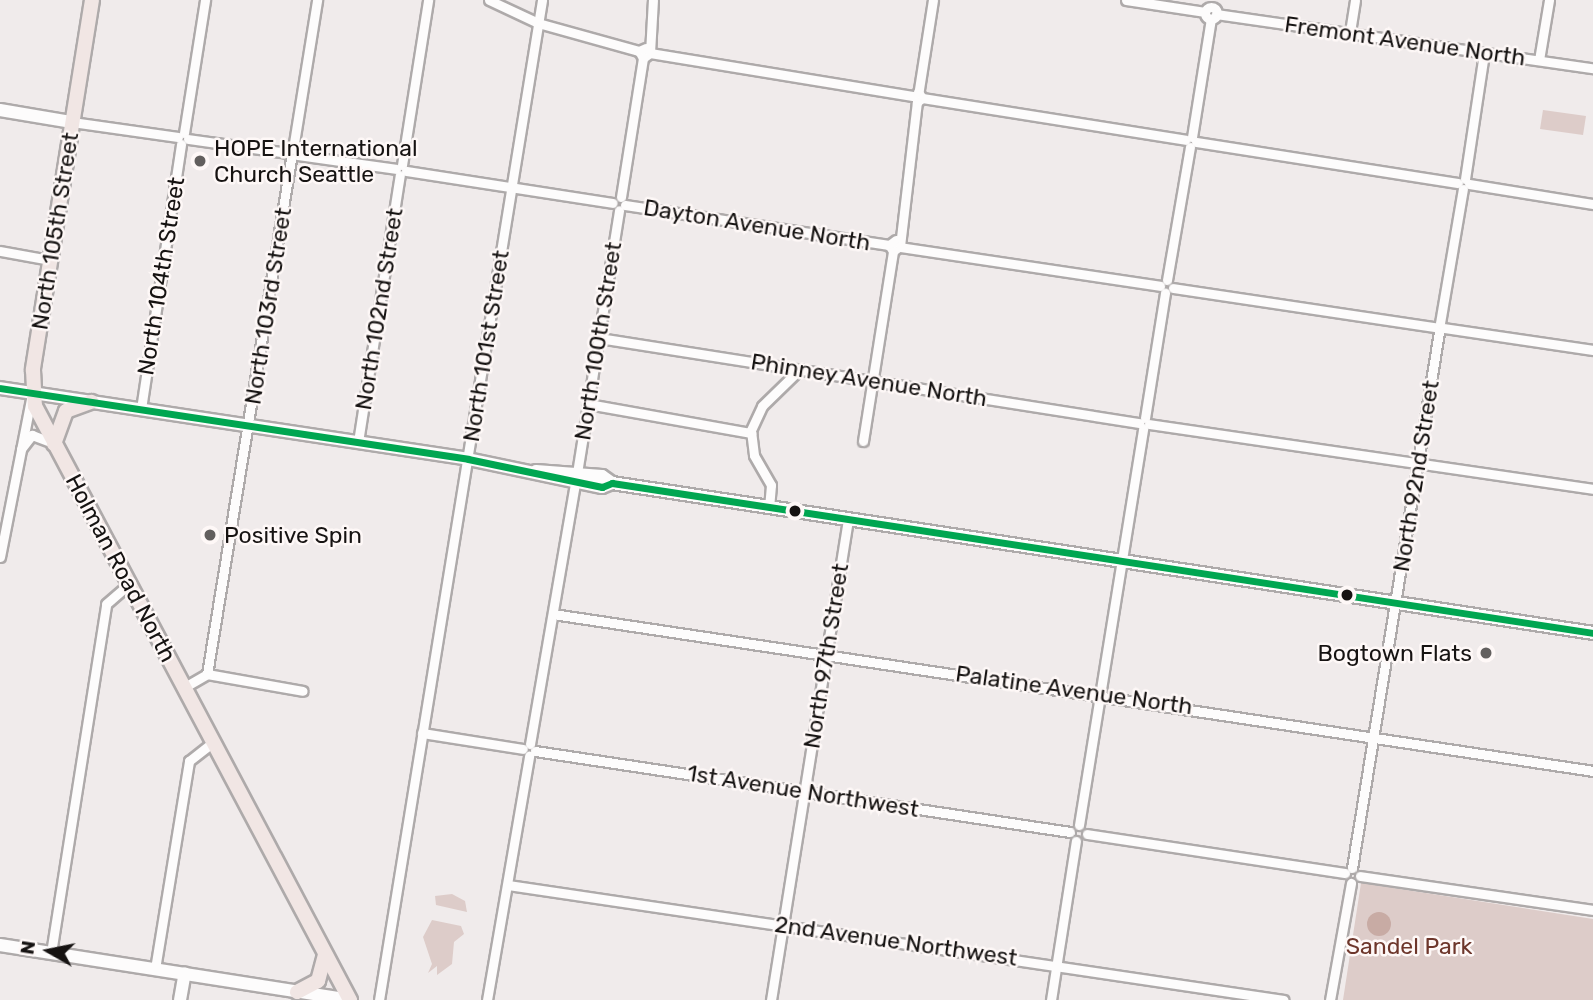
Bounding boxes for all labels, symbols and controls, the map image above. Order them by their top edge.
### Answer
street label: Fremont Avenue North [1282,10,1528,72]
street label: North 105th Street [26,130,84,332]
place label: HOPE International Church Seattle [214,134,418,188]
marker: HOPE International Church Seattle [192,153,208,169]
street label: North 104th Street [132,175,190,377]
street label: Dayton Avenue North [641,193,873,257]
street label: North 103rd Street [239,205,297,407]
street label: North 102nd Street [349,206,409,412]
street label: North 100th Street [569,240,627,442]
street label: North 101st Street [457,248,515,444]
street label: Phinney Avenue North [748,348,990,412]
street label: North 92nd Street [1387,378,1445,574]
street label: Holman Road North [60,469,182,667]
unlabelled marker [788,504,802,518]
place label: Positive Spin [224,521,362,549]
marker: Positive Spin [202,527,218,543]
street label: North 97th Street [798,561,854,751]
unlabelled marker [1340,588,1354,602]
place label: Bogtown Flats [1317,639,1472,667]
marker: Bogtown Flats [1478,645,1494,661]
street label: Palatine Avenue North [953,660,1195,720]
street label: 1st Avenue Northwest [685,759,921,823]
street label: 2nd Avenue Northwest [773,910,1019,972]
north arrow [14,916,84,986]
park label: Sandel Park [1346,932,1472,960]
text: N [15,939,40,956]

